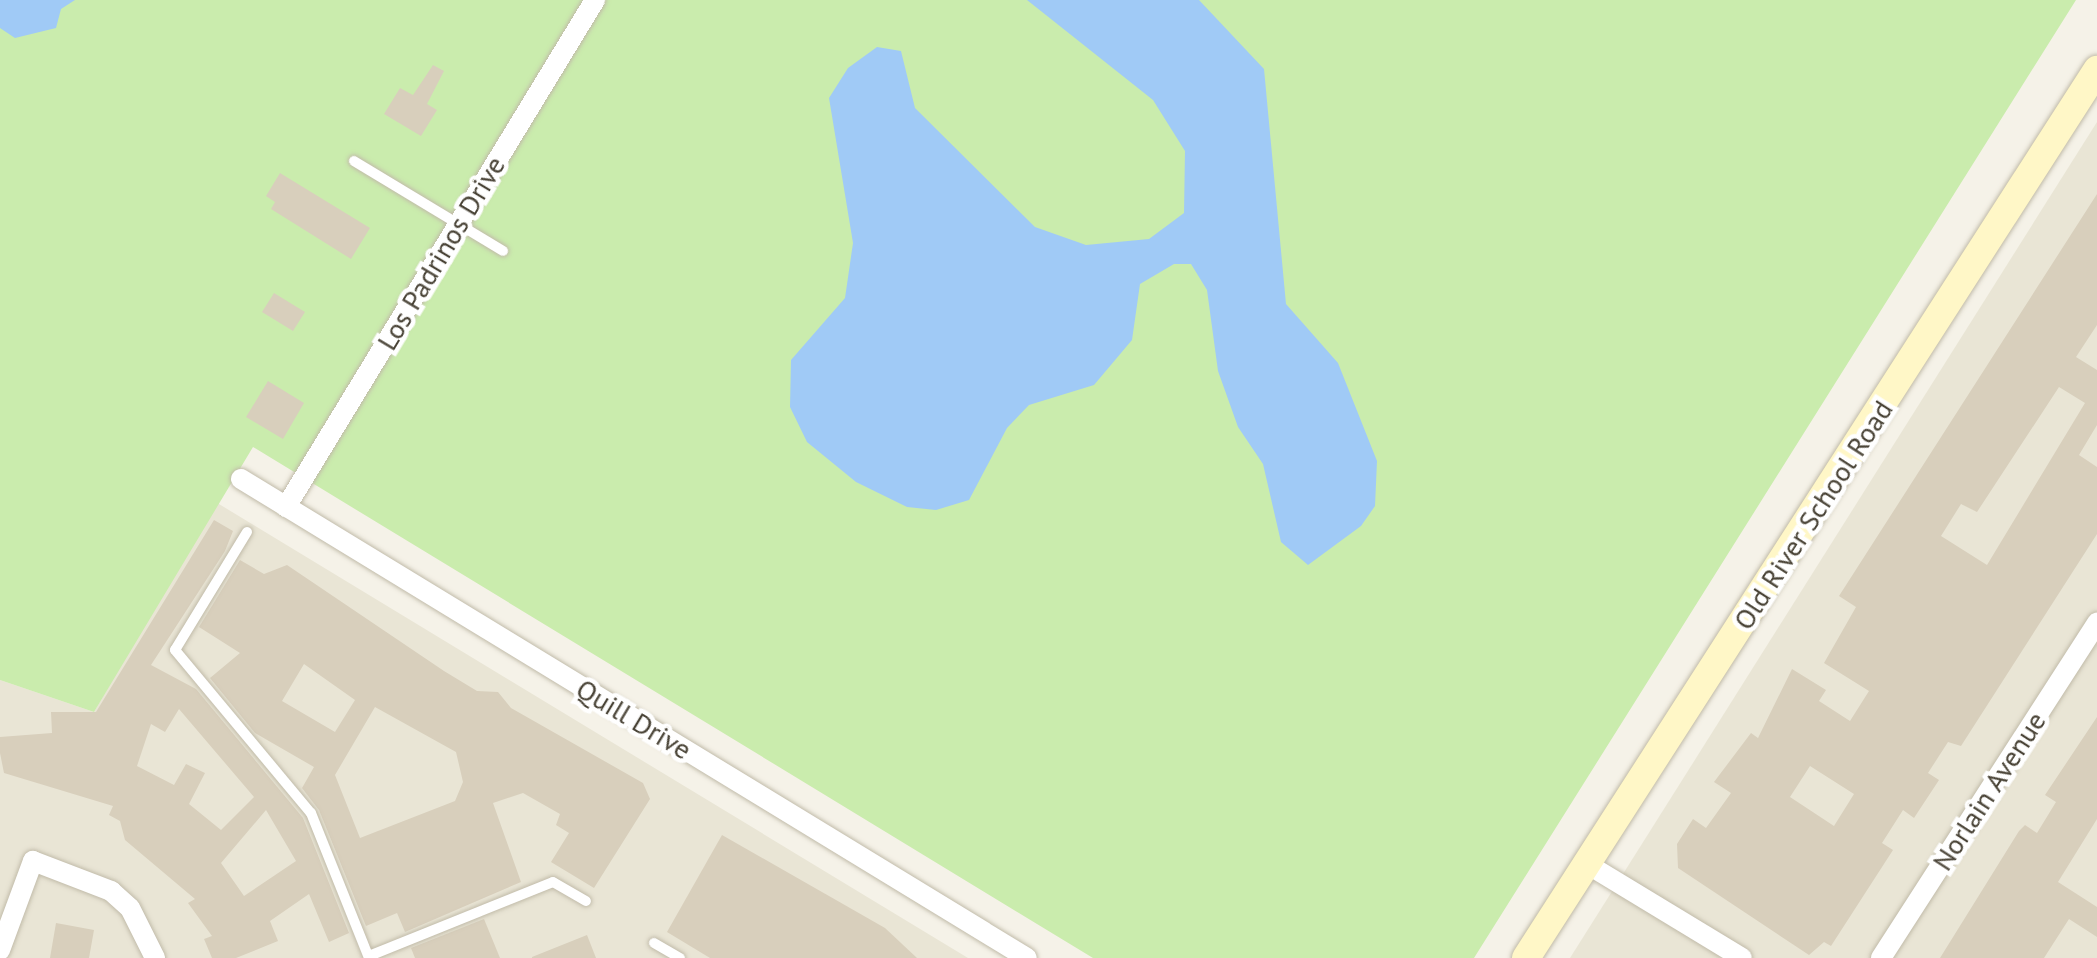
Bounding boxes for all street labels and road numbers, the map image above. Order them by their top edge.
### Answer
street label: Los Padrinos Drive [370,150,512,356]
street label: Old River School Road [1726,394,1900,636]
street label: Quill Drive [570,672,698,766]
street label: Norlain Avenue [1925,705,2053,877]

